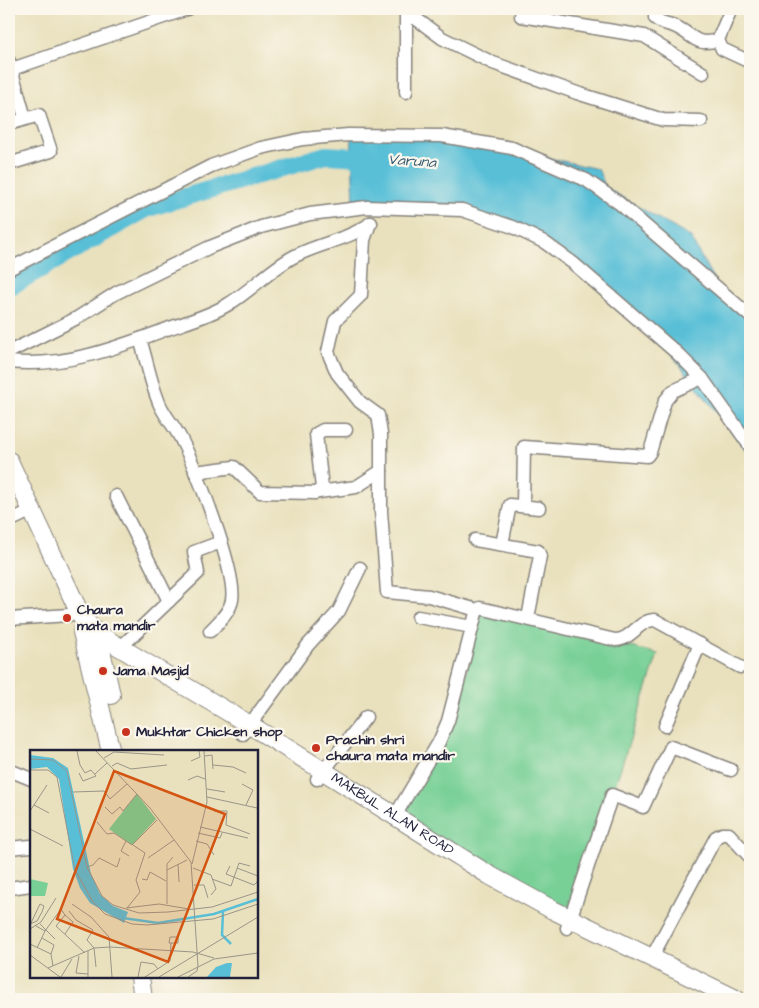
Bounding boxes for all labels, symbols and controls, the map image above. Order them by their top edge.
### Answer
water label: Varuna [387,149,438,173]
place label: Chaura mata mandir [77,600,156,636]
marker: Chaura mata mandir [61,612,73,624]
place label: Jama Masjid [112,661,189,681]
marker: Jama Masjid [97,665,109,677]
place label: Mukhtar Chicken shop [136,722,283,742]
marker: Mukhtar Chicken shop [120,726,132,738]
place label: Prachin shri chaura mata mandir [326,730,455,766]
marker: Prachin shri chaura mata mandir [310,742,322,754]
inset map [30,750,258,978]
street label: MAKBUL ALAN ROAD [327,768,458,860]

